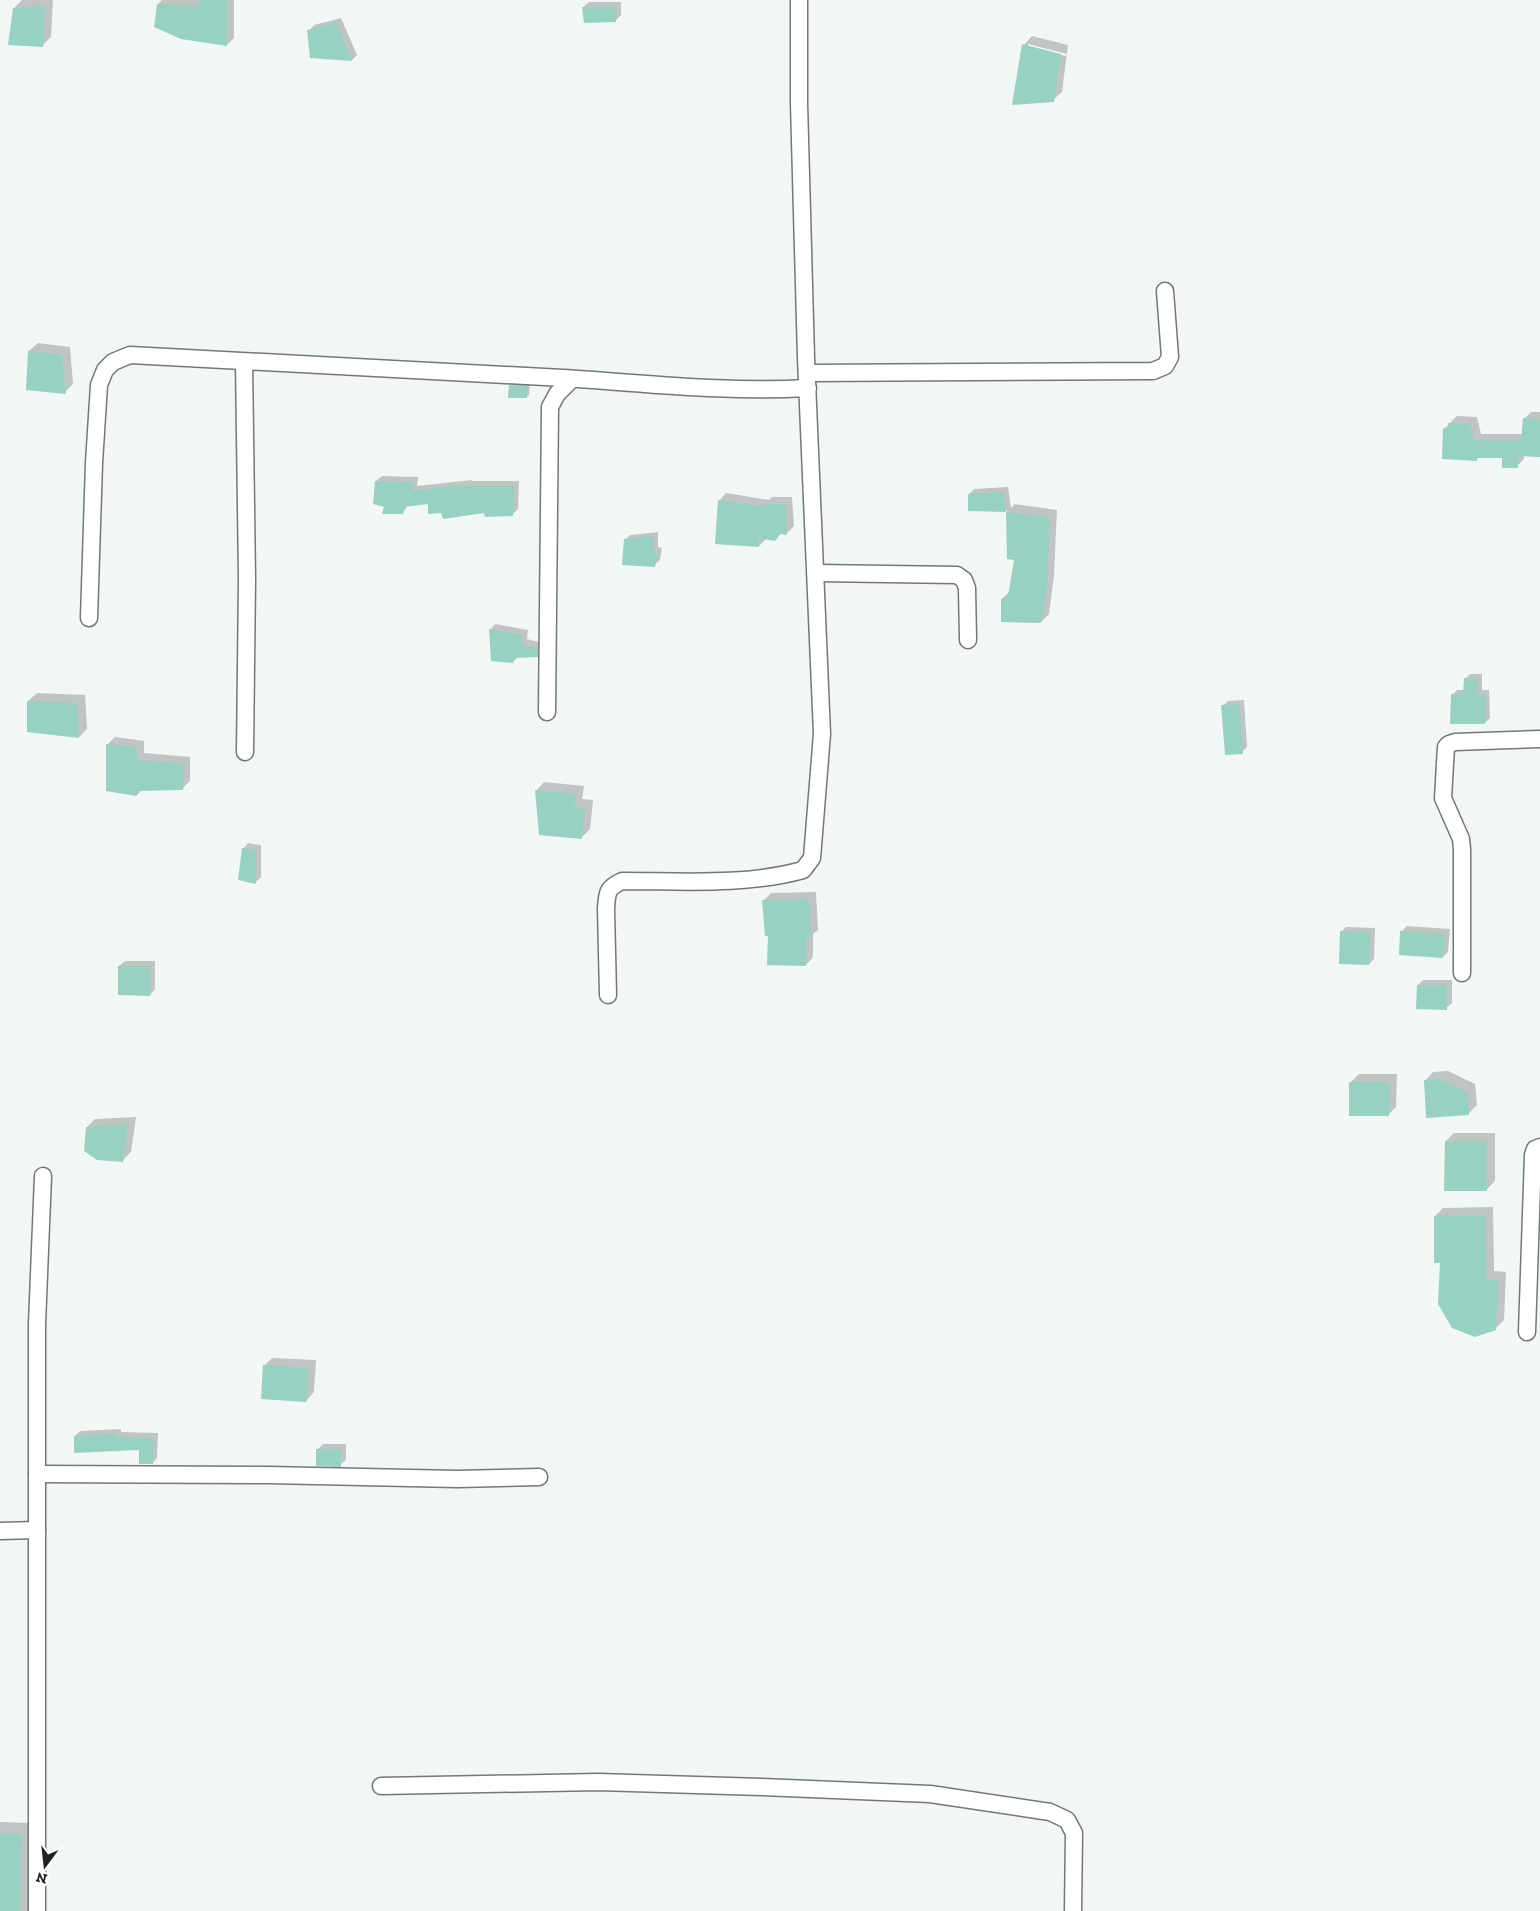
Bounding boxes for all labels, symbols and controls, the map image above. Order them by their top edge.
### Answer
north arrow [20,1841,70,1891]
text: N [34,1868,49,1888]

